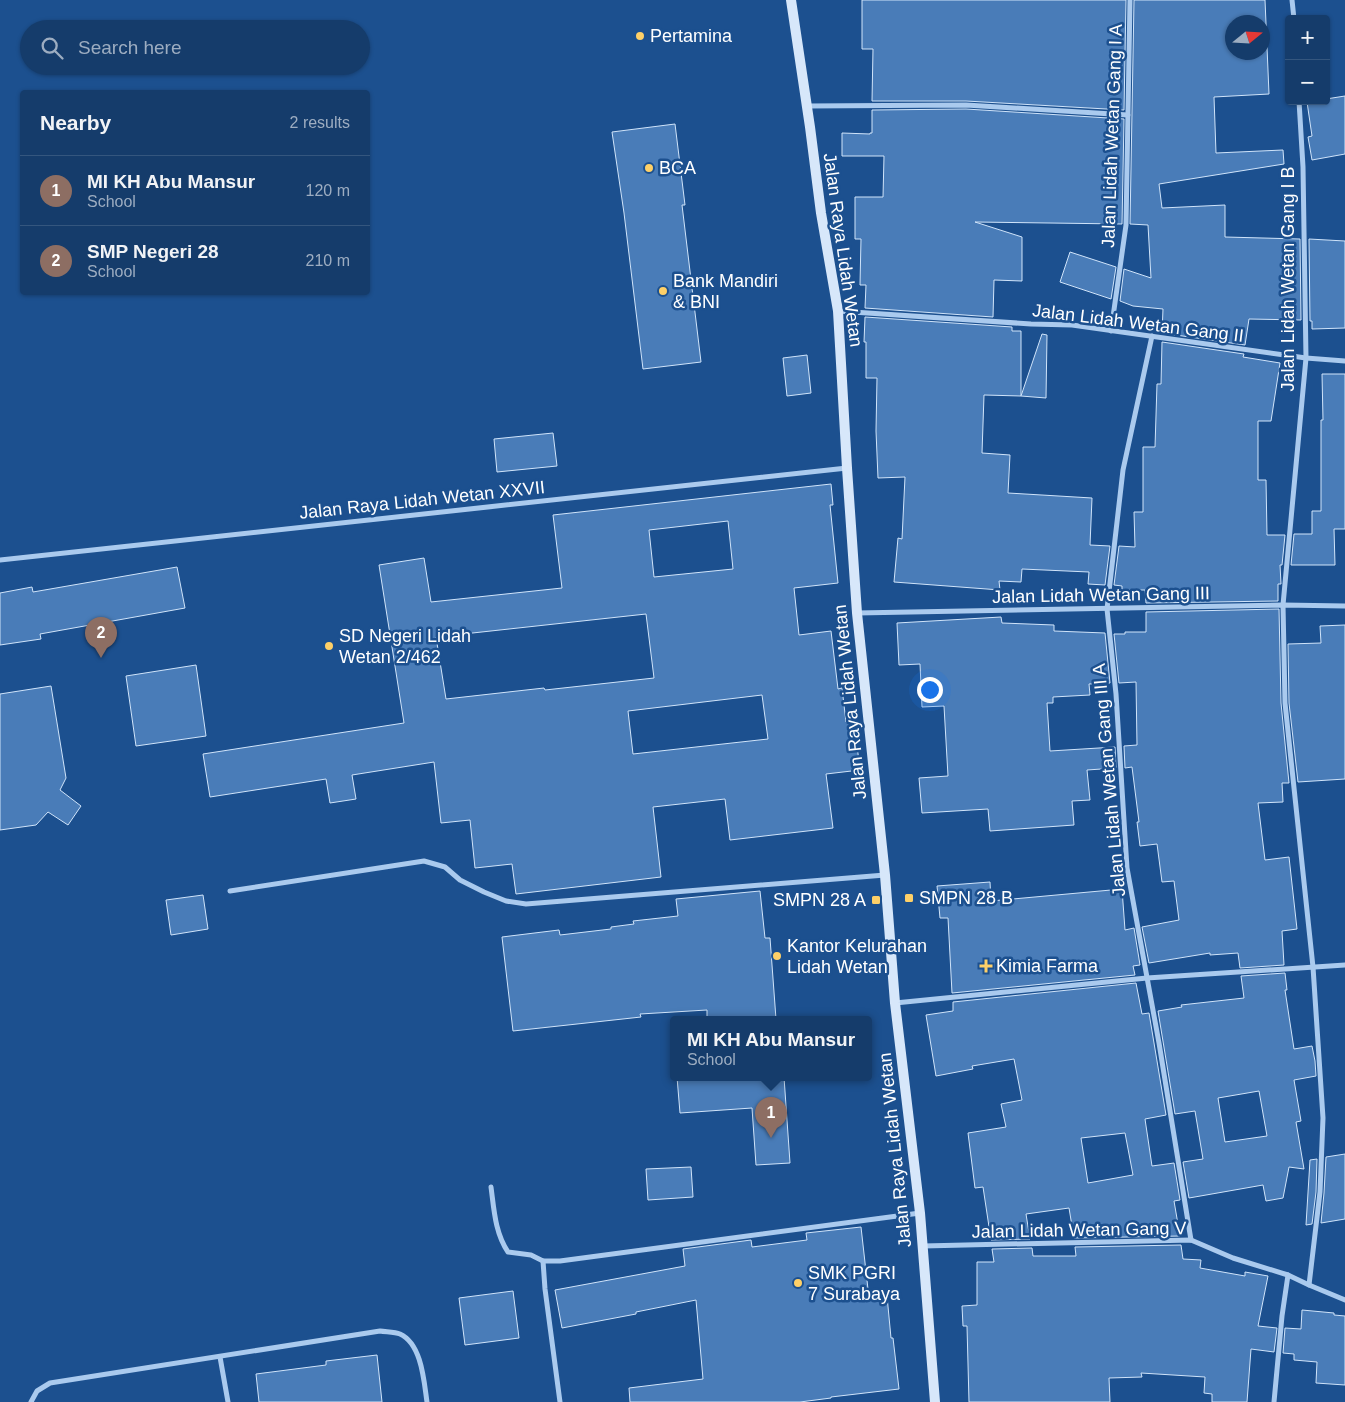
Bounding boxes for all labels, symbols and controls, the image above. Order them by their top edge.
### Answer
north arrow [1225,15,1270,60]
map controls [1285,15,1330,105]
button: + [1285,15,1330,60]
search box [20,20,370,75]
street label: Jalan Lidah Wetan Gang I A [1098,24,1126,248]
place label: Pertamina [650,26,733,46]
marker: Pertamina [634,30,646,42]
icon: search [38,34,66,62]
text: Search here [78,37,182,58]
button: − [1285,60,1330,105]
text: Nearby [40,111,111,134]
text: 2 results [290,114,350,131]
street label: Jalan Raya Lidah Wetan [819,152,867,348]
place label: BCA [659,158,696,178]
marker: BCA [643,162,655,174]
street label: Jalan Lidah Wetan Gang I B [1278,167,1298,391]
text: MI KH Abu Mansur [87,171,255,192]
text: 1 [52,182,60,199]
text: 120 m [306,182,350,199]
text: School [87,193,136,210]
text: SMP Negeri 28 [87,241,219,262]
text: 2 [52,252,60,269]
text: 210 m [306,252,350,269]
text: School [87,263,136,280]
place label: Bank Mandiri & BNI [673,271,778,312]
marker: Bank Mandiri & BNI [657,285,669,297]
street label: Jalan Lidah Wetan Gang II [1031,300,1245,346]
street label: Jalan Raya Lidah Wetan XXVII [298,477,546,523]
street label: Jalan Lidah Wetan Gang III [992,583,1210,607]
street label: Jalan Raya Lidah Wetan [830,604,870,800]
pin: 2 [85,617,117,658]
place label: SD Negeri Lidah Wetan 2/462 [339,626,471,667]
marker: SD Negeri Lidah Wetan 2/462 [323,640,335,652]
street label: Jalan Lidah Wetan Gang III A [1089,663,1129,897]
your location [917,677,943,703]
place label: SMPN 28 B [919,888,1013,908]
place label: SMPN 28 A [773,890,866,910]
marker: SMPN 28 B [903,892,915,904]
marker: SMPN 28 A [870,894,882,906]
place label: Kantor Kelurahan Lidah Wetan [787,936,927,977]
marker: Kantor Kelurahan Lidah Wetan [771,950,783,962]
place label: Kimia Farma [996,956,1099,976]
marker: Kimia Farma [980,960,992,972]
popup [670,1016,872,1081]
text: MI KH Abu Mansur [687,1029,855,1050]
text: School [687,1051,736,1068]
street label: Jalan Raya Lidah Wetan [875,1052,915,1248]
pin: 1 [755,1097,787,1138]
street label: Jalan Lidah Wetan Gang V [971,1218,1187,1242]
place label: SMK PGRI 7 Surabaya [808,1263,901,1304]
marker: SMK PGRI 7 Surabaya [792,1277,804,1289]

